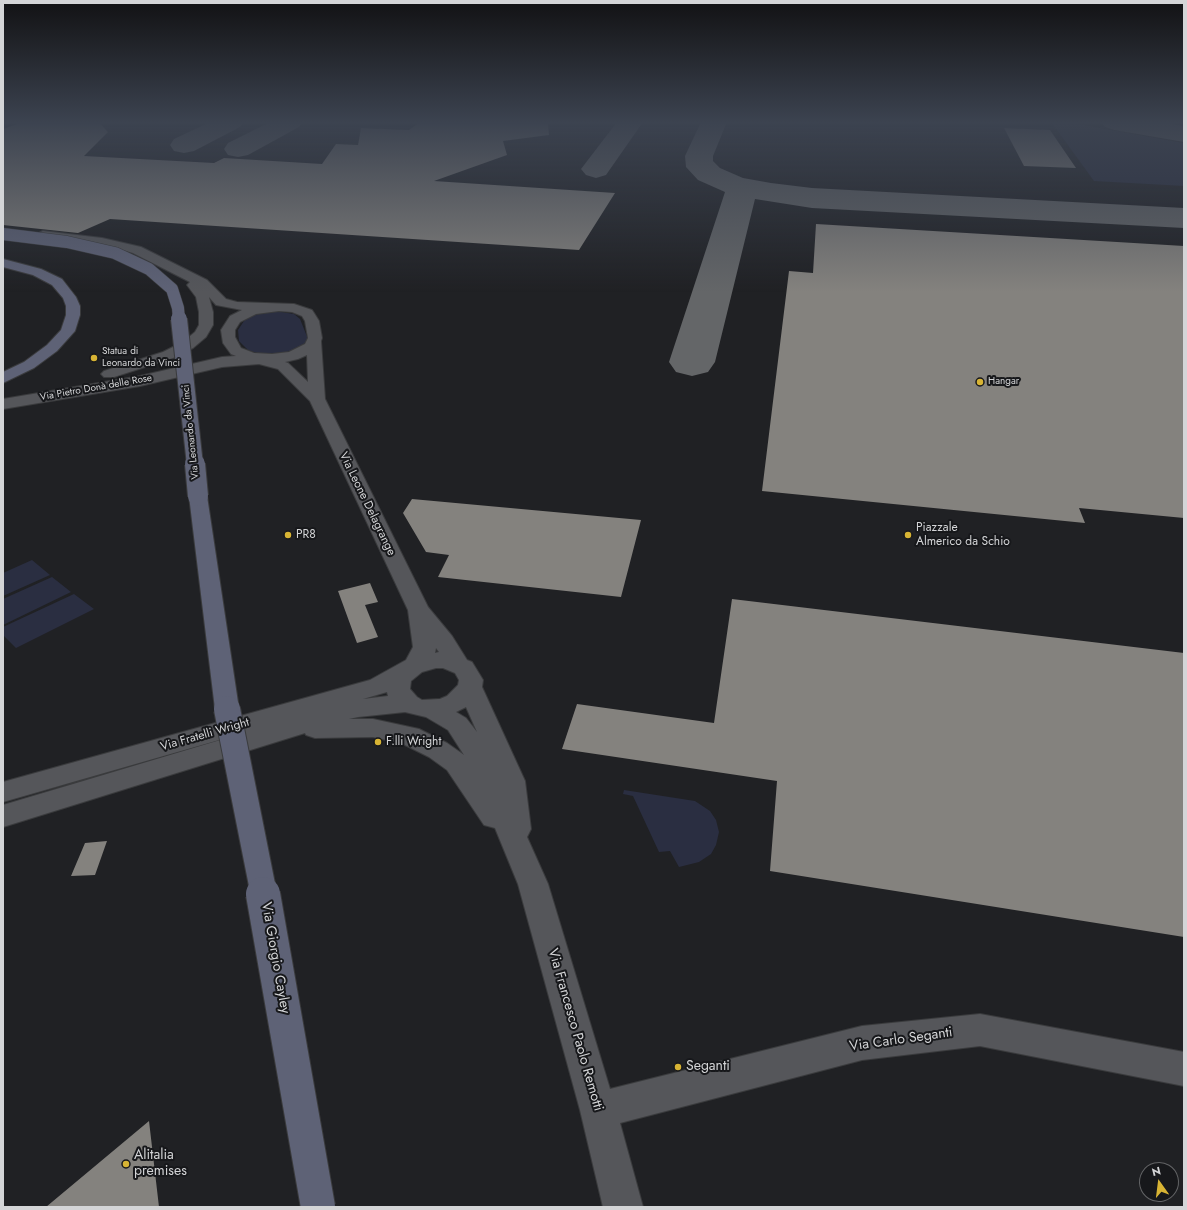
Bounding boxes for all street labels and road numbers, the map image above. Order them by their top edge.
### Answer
street label: Via Pietro Donà delle Rose [39,372,153,404]
street label: Via Leonardo da Vinci [180,384,202,480]
street label: Via Leone Delagrange [336,450,398,558]
street label: Via Fratelli Wright [159,715,251,755]
street label: Via Giorgio Cayley [257,901,293,1015]
street label: Via Francesco Paolo Remotti [544,947,606,1113]
street label: Via Carlo Seganti [848,1024,954,1056]

